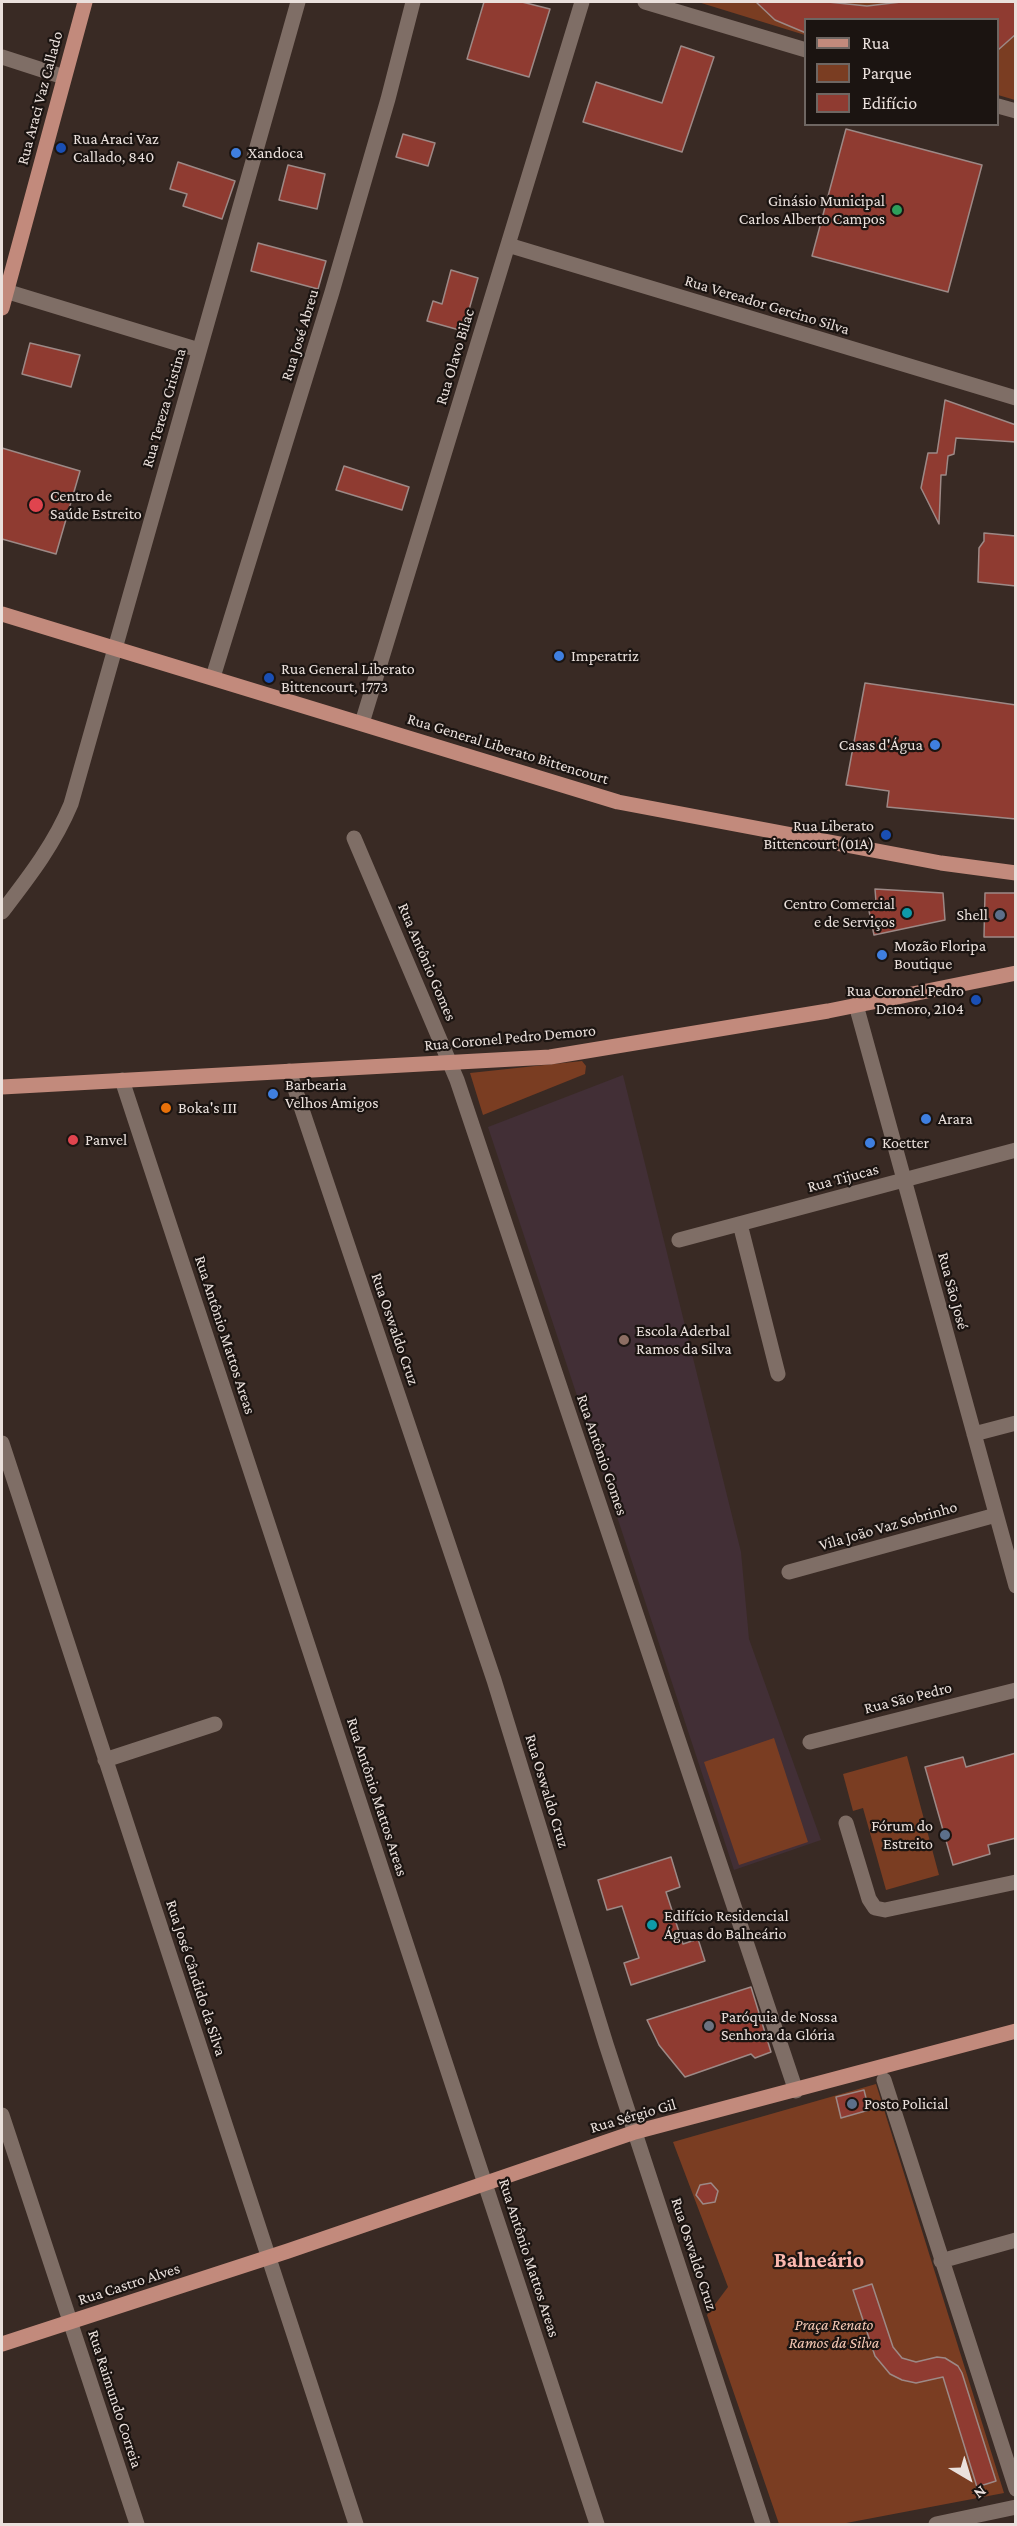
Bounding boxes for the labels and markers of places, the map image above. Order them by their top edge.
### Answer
place label: Rua Araci Vaz Callado, 840 [73,129,159,167]
marker: Rua Araci Vaz Callado, 840 [54,141,68,155]
place label: Xandoca [248,143,303,163]
marker: Xandoca [229,146,243,160]
place label: Ginásio Municipal Carlos Alberto Campos [739,191,885,229]
marker: Ginásio Municipal Carlos Alberto Campos [890,203,904,217]
place label: Centro de Saúde Estreito [50,486,142,524]
marker: Centro de Saúde Estreito [27,496,45,514]
place label: Imperatriz [571,646,639,666]
marker: Imperatriz [552,649,566,663]
place label: Rua General Liberato Bittencourt, 1773 [281,659,415,697]
marker: Rua General Liberato Bittencourt, 1773 [262,671,276,685]
place label: Casas d'Água [839,735,923,755]
marker: Casas d'Água [928,738,942,752]
place label: Rua Liberato Bittencourt (01A) [764,816,874,854]
marker: Rua Liberato Bittencourt (01A) [879,828,893,842]
place label: Centro Comercial e de Serviços [783,894,895,932]
place label: Shell [956,905,988,925]
marker: Centro Comercial e de Serviços [900,906,914,920]
marker: Shell [993,908,1007,922]
place label: Mozão Floripa Boutique [894,936,986,974]
marker: Mozão Floripa Boutique [875,948,889,962]
place label: Rua Coronel Pedro Demoro, 2104 [847,981,964,1019]
marker: Rua Coronel Pedro Demoro, 2104 [969,993,983,1007]
place label: Barbearia Velhos Amigos [285,1075,379,1113]
marker: Barbearia Velhos Amigos [266,1087,280,1101]
place label: Boka's III [178,1098,237,1118]
marker: Boka's III [159,1101,173,1115]
place label: Arara [938,1109,973,1129]
marker: Arara [919,1112,933,1126]
place label: Panvel [85,1130,127,1150]
marker: Panvel [66,1133,80,1147]
place label: Koetter [882,1133,929,1153]
marker: Koetter [863,1136,877,1150]
place label: Escola Aderbal Ramos da Silva [636,1321,732,1359]
marker: Escola Aderbal Ramos da Silva [617,1333,631,1347]
place label: Fórum do Estreito [871,1816,933,1854]
marker: Fórum do Estreito [938,1828,952,1842]
place label: Edifício Residencial Águas do Balneário [664,1906,789,1944]
marker: Edifício Residencial Águas do Balneário [645,1918,659,1932]
place label: Paróquia de Nossa Senhora da Glória [721,2007,838,2045]
marker: Paróquia de Nossa Senhora da Glória [702,2019,716,2033]
place label: Posto Policial [864,2094,949,2114]
marker: Posto Policial [845,2097,859,2111]

